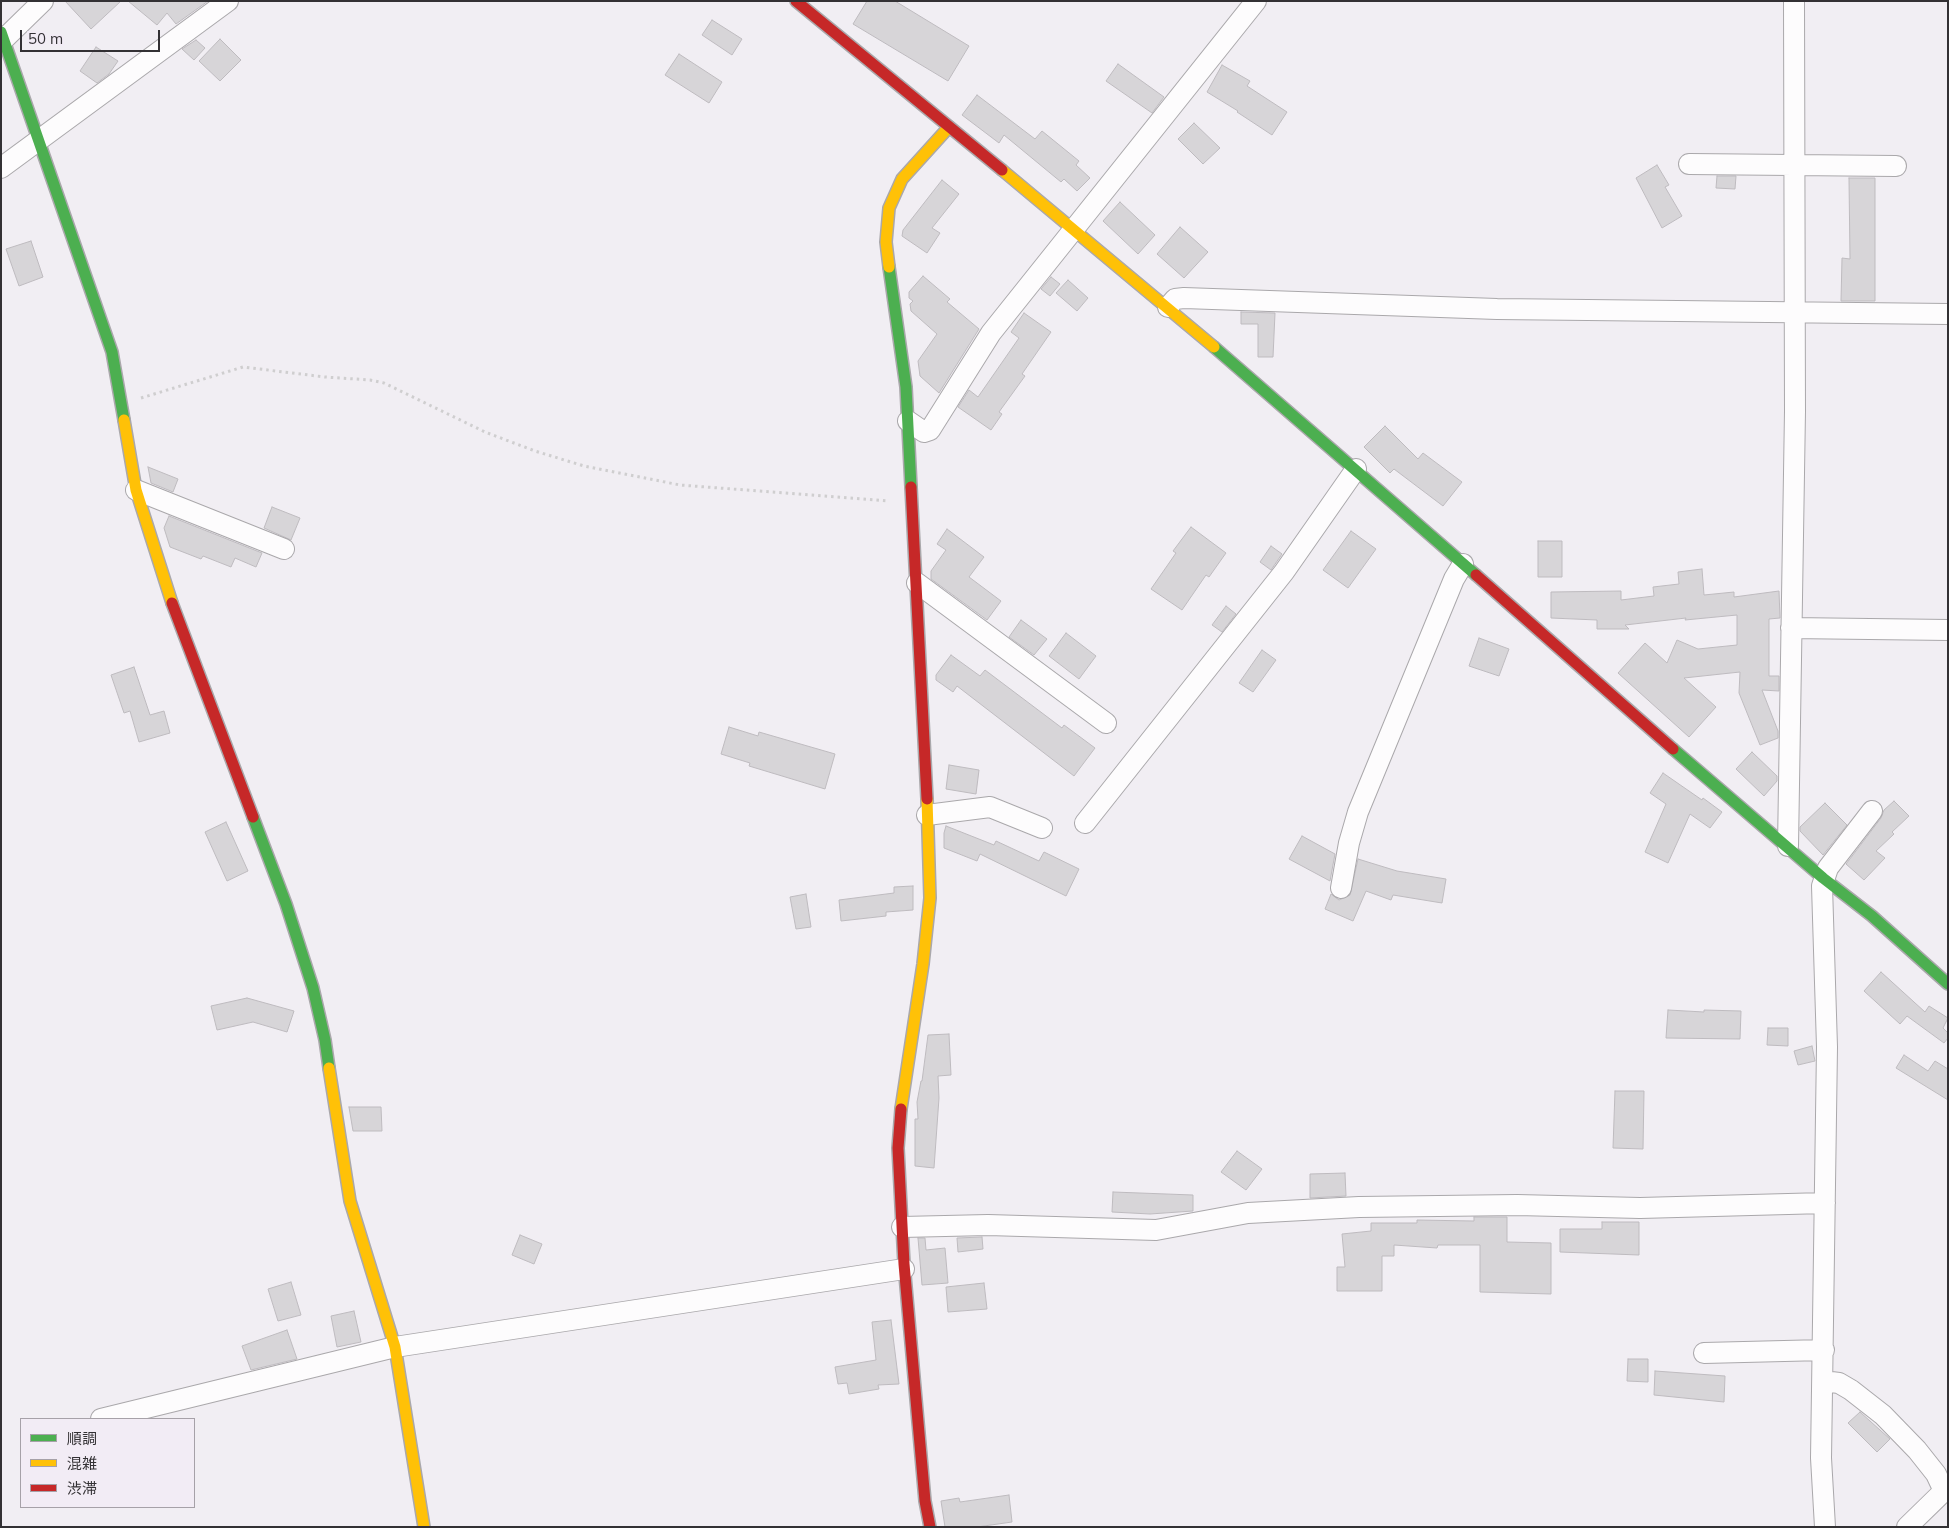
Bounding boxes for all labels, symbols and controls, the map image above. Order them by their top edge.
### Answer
scale bar [22,20,162,52]
text: 50 m [28,29,63,48]
legend [20,1418,195,1508]
text: 順調 [67,1429,97,1448]
text: 混雑 [67,1454,97,1473]
text: 渋滞 [67,1479,97,1498]

